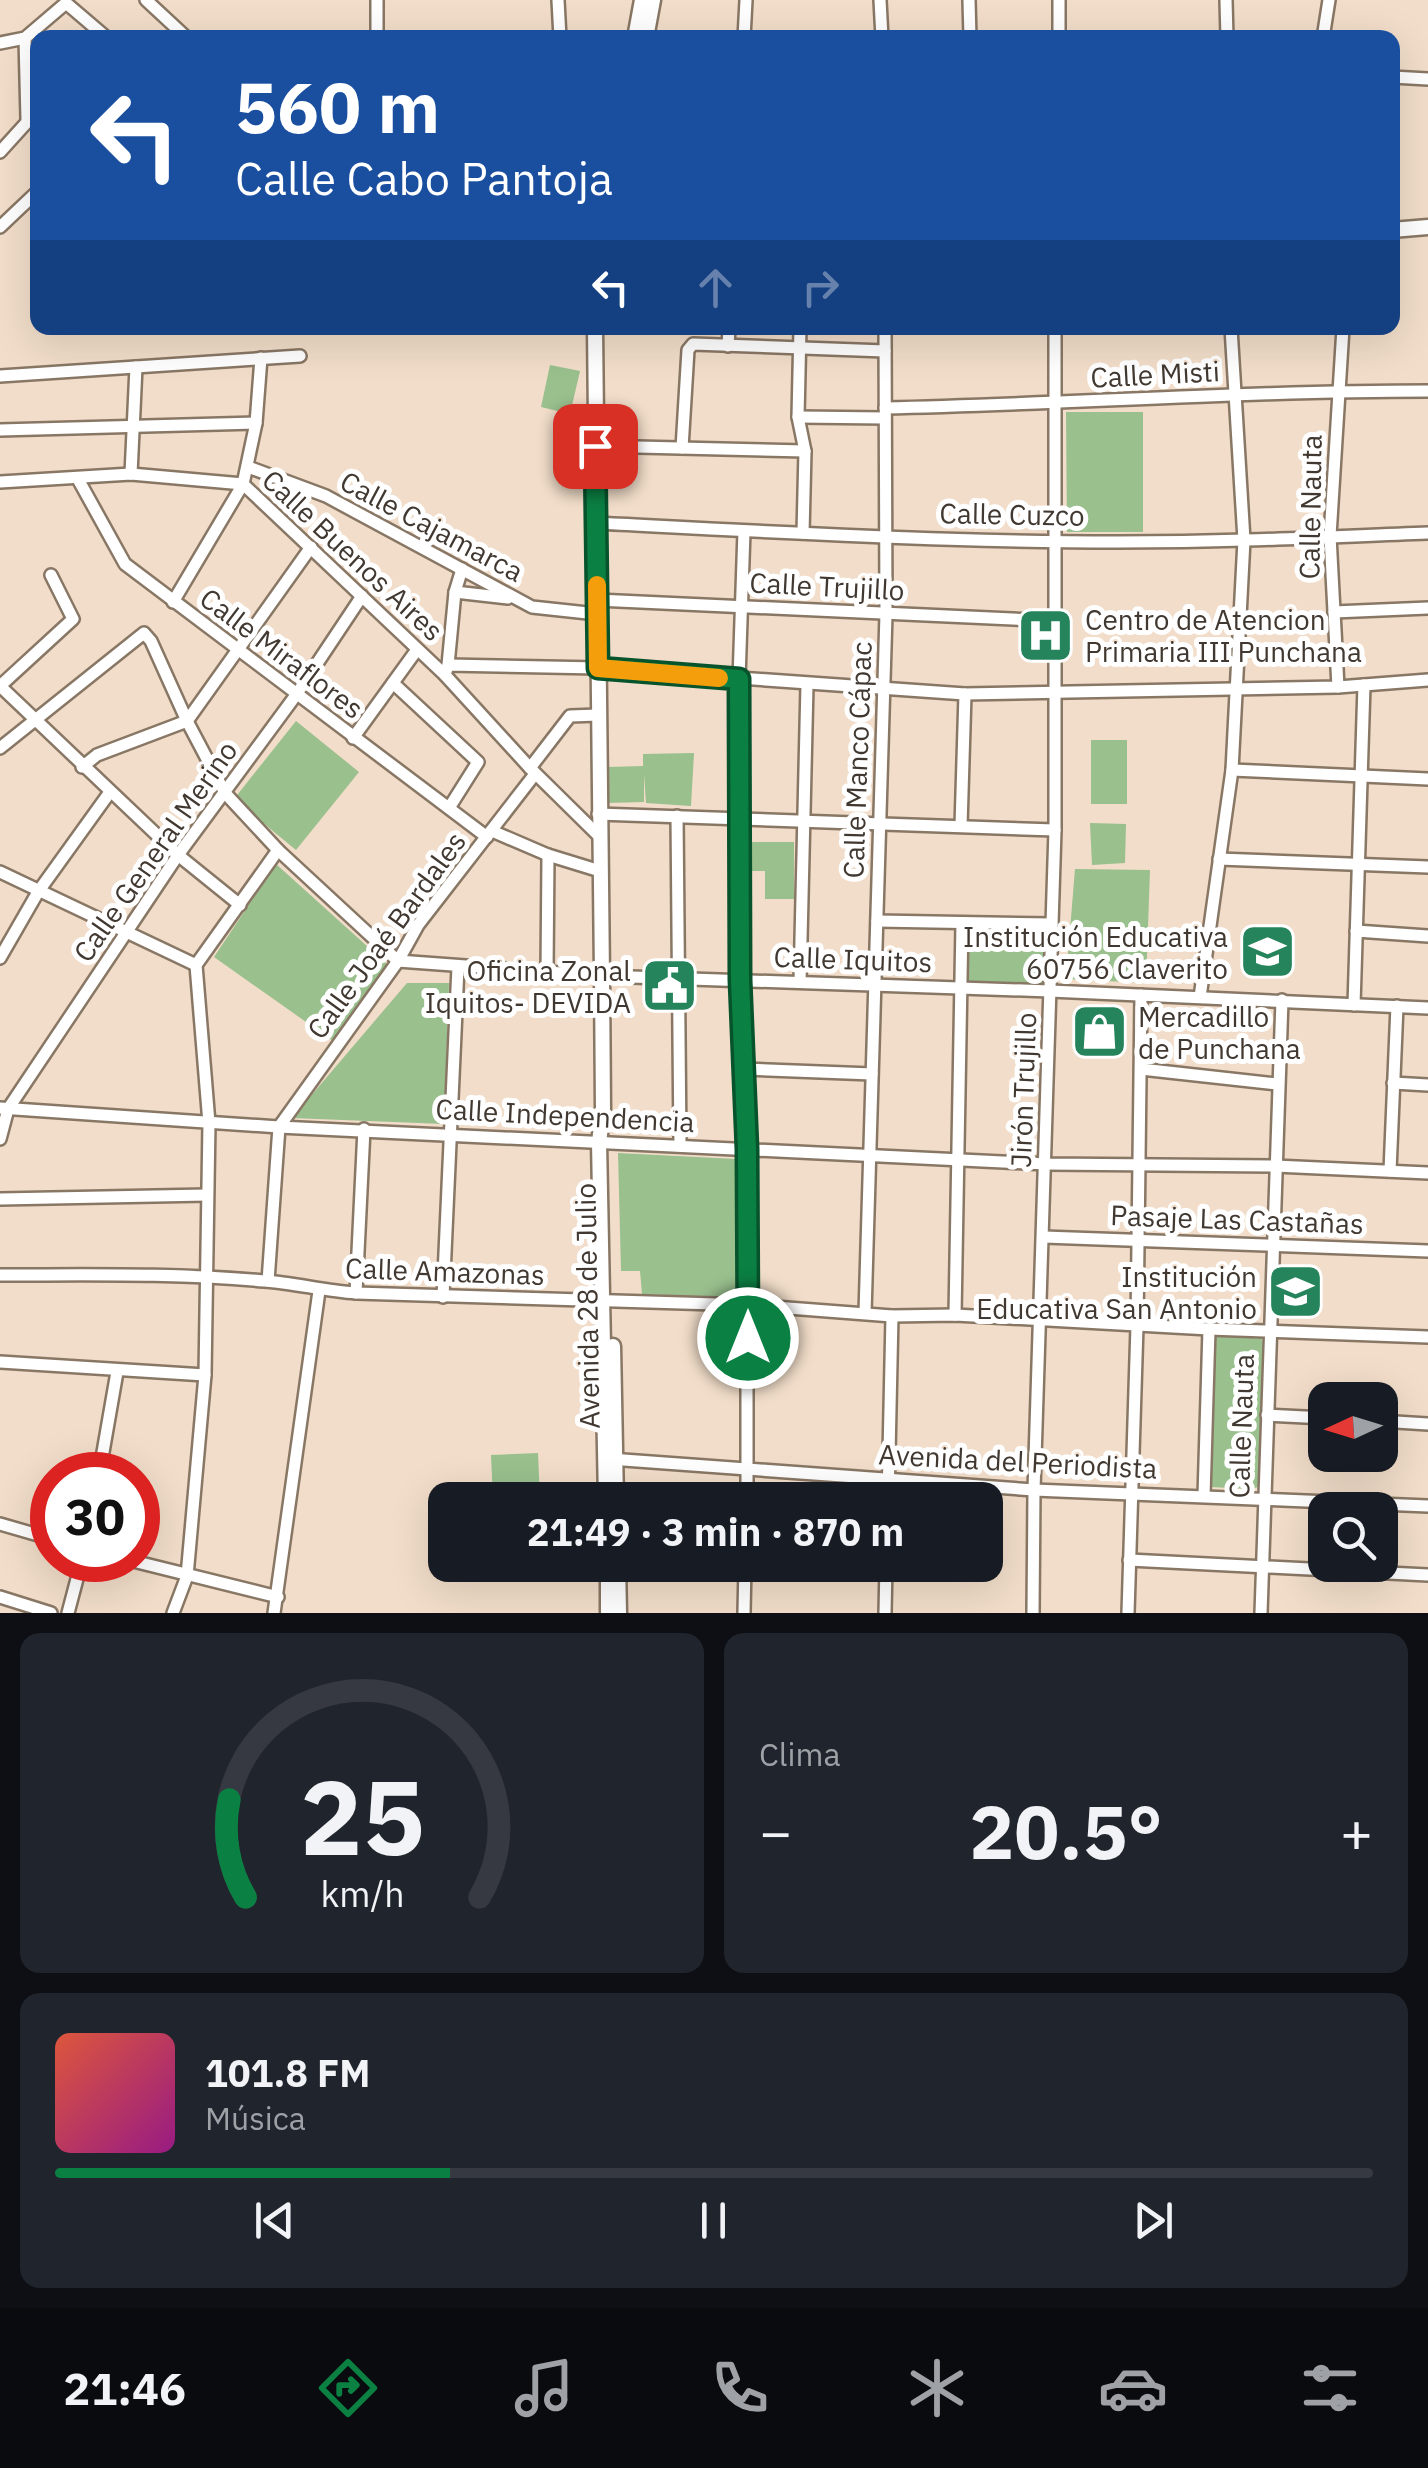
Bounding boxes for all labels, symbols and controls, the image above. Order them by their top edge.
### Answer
text: 560 m [235,61,440,152]
icon: left [70,70,200,200]
text: Calle Cabo Pantoja [235,149,613,207]
icon: left [583,260,638,315]
icon: ahead [688,260,743,315]
icon: right [793,260,848,315]
street label: Calle Misti [1089,352,1221,396]
pin [553,404,638,489]
icon: arrive [568,419,623,474]
street label: Calle Nauta [1290,434,1330,580]
street label: Calle Buenos Aires [254,461,452,649]
street label: Calle Cajamarca [334,462,530,590]
street label: Calle Cuzco [939,494,1085,534]
street label: Calle Trujillo [749,563,905,609]
street label: Calle Miraflores [193,579,371,727]
place label: Centro de Atencion Primaria III Punchana [1085,601,1362,670]
hospital icon: Centro de Atencion Primaria III Punchana [1016,605,1076,665]
street label: Calle Manco Cápac [834,641,880,879]
street label: Calle General Merino [65,733,245,969]
street label: Calle Joaé Bardales [298,824,474,1046]
place label: Institución Educativa 60756 Claverito [963,918,1228,987]
school or university icon: Institución Educativa 60756 Claverito [1237,922,1297,982]
street label: Calle Iquitos [773,938,933,980]
place label: Oficina Zonal Iquitos- DEVIDA [425,952,631,1021]
public building icon: Oficina Zonal Iquitos- DEVIDA [640,956,700,1016]
place label: Mercadillo de Punchana [1138,998,1301,1067]
shop icon: Mercadillo de Punchana [1069,1002,1129,1062]
street label: Jirón Trujillo [1002,1012,1044,1168]
street label: Calle Independencia [435,1090,695,1140]
street label: Avenida 28 de Julio [566,1183,608,1429]
street label: Pasaje Las Castañas [1110,1196,1364,1242]
street label: Calle Amazonas [345,1249,545,1293]
place label: Institución Educativa San Antonio [976,1258,1257,1327]
school or university icon: Institución Educativa San Antonio [1266,1262,1326,1322]
position arrow [696,1286,800,1390]
street label: Calle Nauta [1220,1353,1262,1499]
north arrow [1308,1382,1398,1472]
map controls [1308,1382,1398,1582]
street label: Avenida del Periodista [878,1435,1158,1487]
speed limit sign: 30 [30,1452,160,1582]
button: search [1308,1492,1398,1582]
text: 21:49 · 3 min · 870 m [527,1507,904,1556]
text: Clima [759,1733,841,1775]
text: 25 [300,1748,424,1884]
text: 20.5° [969,1782,1163,1880]
text: − [759,1796,792,1867]
text: + [1340,1796,1373,1867]
text: km/h [320,1870,404,1917]
text: 101.8 FM [205,2048,370,2097]
text: Música [205,2097,306,2139]
icon: previous [247,2193,302,2248]
icon: pause [686,2193,741,2248]
icon: next [1126,2193,1181,2248]
icon: directions [313,2353,383,2423]
icon: music [509,2353,579,2423]
icon: phone [705,2353,775,2423]
icon: climate [902,2353,972,2423]
icon: car [1098,2353,1168,2423]
icon: filters [1295,2353,1365,2423]
text: 21:46 [63,2359,186,2417]

